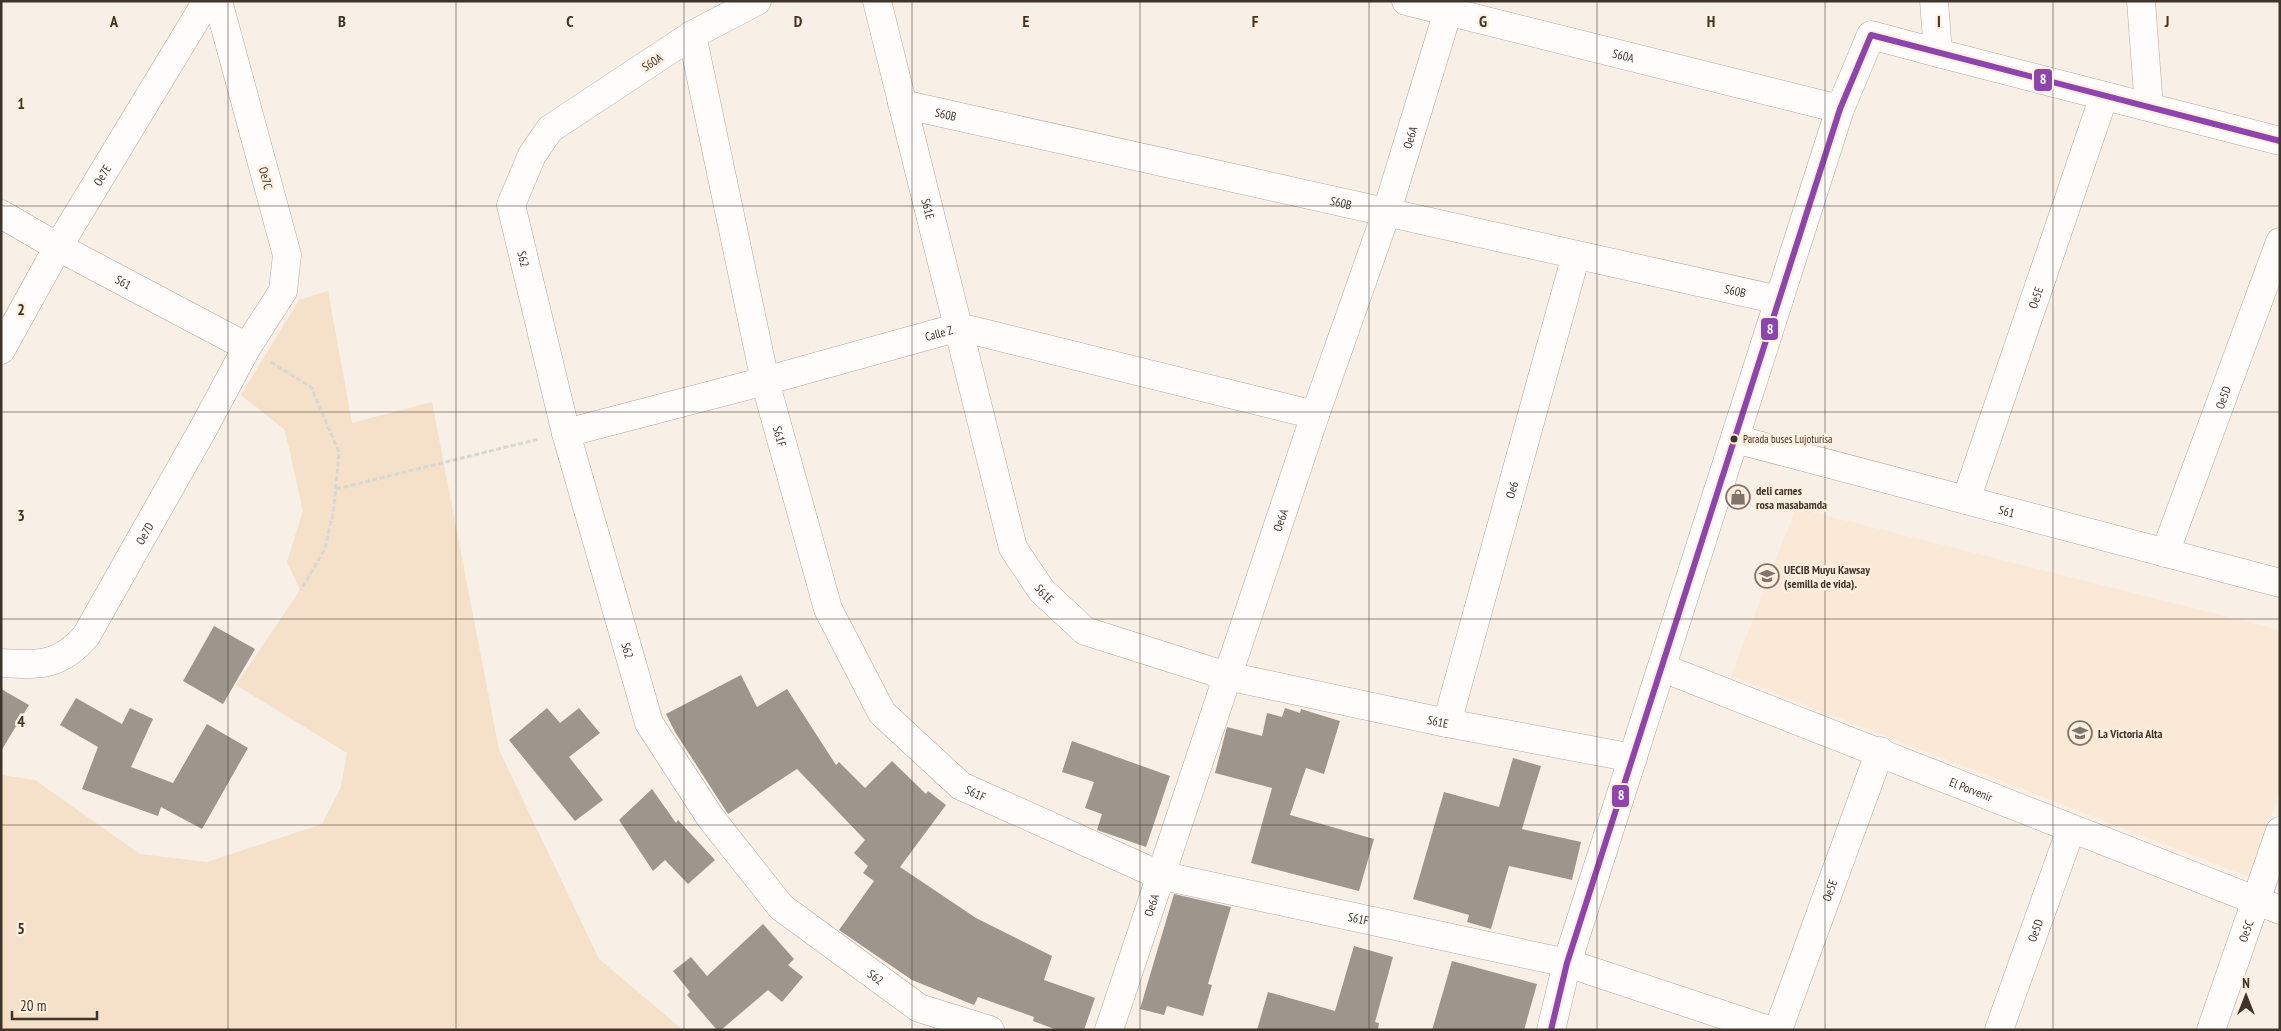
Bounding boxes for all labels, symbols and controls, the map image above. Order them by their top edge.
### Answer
text: A [109,11,119,31]
text: B [338,11,346,31]
text: C [566,11,574,31]
text: D [794,11,803,31]
text: E [1023,11,1030,31]
text: F [1252,11,1259,31]
text: G [1479,11,1487,31]
text: H [1707,11,1715,31]
text: I [1937,11,1941,31]
text: J [2164,11,2169,31]
street label: S60A [1611,45,1636,65]
street label: S60A [639,50,665,74]
line badge: 8 [2033,68,2053,92]
text: 8 [2040,70,2046,88]
text: 1 [17,93,25,113]
street label: S60B [934,104,958,124]
street label: Oe6A [1399,124,1420,150]
street label: Oe7E [90,162,114,188]
street label: Oe7C [256,165,276,191]
street label: S60B [1329,192,1354,212]
street label: S61E [919,197,938,221]
street label: S62 [515,249,533,268]
street label: S61 [113,271,134,292]
street label: S60B [1723,281,1748,300]
street label: Oe5E [2025,285,2046,310]
text: 2 [17,299,25,319]
line badge: 8 [1760,317,1779,341]
text: 8 [1767,320,1773,338]
street label: Calle Z [923,322,954,344]
street label: Oe5D [2212,384,2234,411]
street label: S61F [770,424,790,448]
place label: Parada buses Lujoturisa [1743,432,1832,446]
marker: Parada buses Lujoturisa [1729,434,1739,444]
street label: Oe6 [1502,480,1521,500]
place label: deli carnes rosa masabamda [1756,483,1827,512]
shop icon: deli carnes rosa masabamda [1725,484,1751,510]
street label: S61 [1997,501,2016,520]
text: 3 [17,505,25,525]
street label: Oe6A [1269,506,1291,533]
street label: Oe7D [132,519,156,547]
place label: UECIB Muyu Kawsay (semilla de vida). [1784,562,1870,591]
school or university icon: UECIB Muyu Kawsay (semilla de vida). [1754,563,1780,589]
street label: S61E [1032,581,1057,606]
street label: S62 [619,641,638,660]
text: 4 [17,711,25,731]
street label: S61E [1426,712,1450,731]
school or university icon: La Victoria Alta [2067,720,2093,746]
place label: La Victoria Alta [2098,726,2163,741]
street label: El Porvenir [1948,774,1995,804]
street label: S61F [963,781,988,804]
line badge: 8 [1611,784,1630,808]
text: 8 [1618,786,1624,804]
street label: Oe5E [1818,877,1840,903]
street label: Oe6A [1140,891,1162,918]
street label: S61F [1347,908,1370,928]
street label: Oe5D [2024,917,2046,944]
street label: Oe5C [2235,917,2256,944]
text: 5 [17,918,25,938]
street label: S62 [865,966,887,987]
north arrow [2221,971,2271,1021]
text: N [2242,974,2250,992]
scale bar [12,988,98,1020]
text: 20 m [20,996,46,1015]

